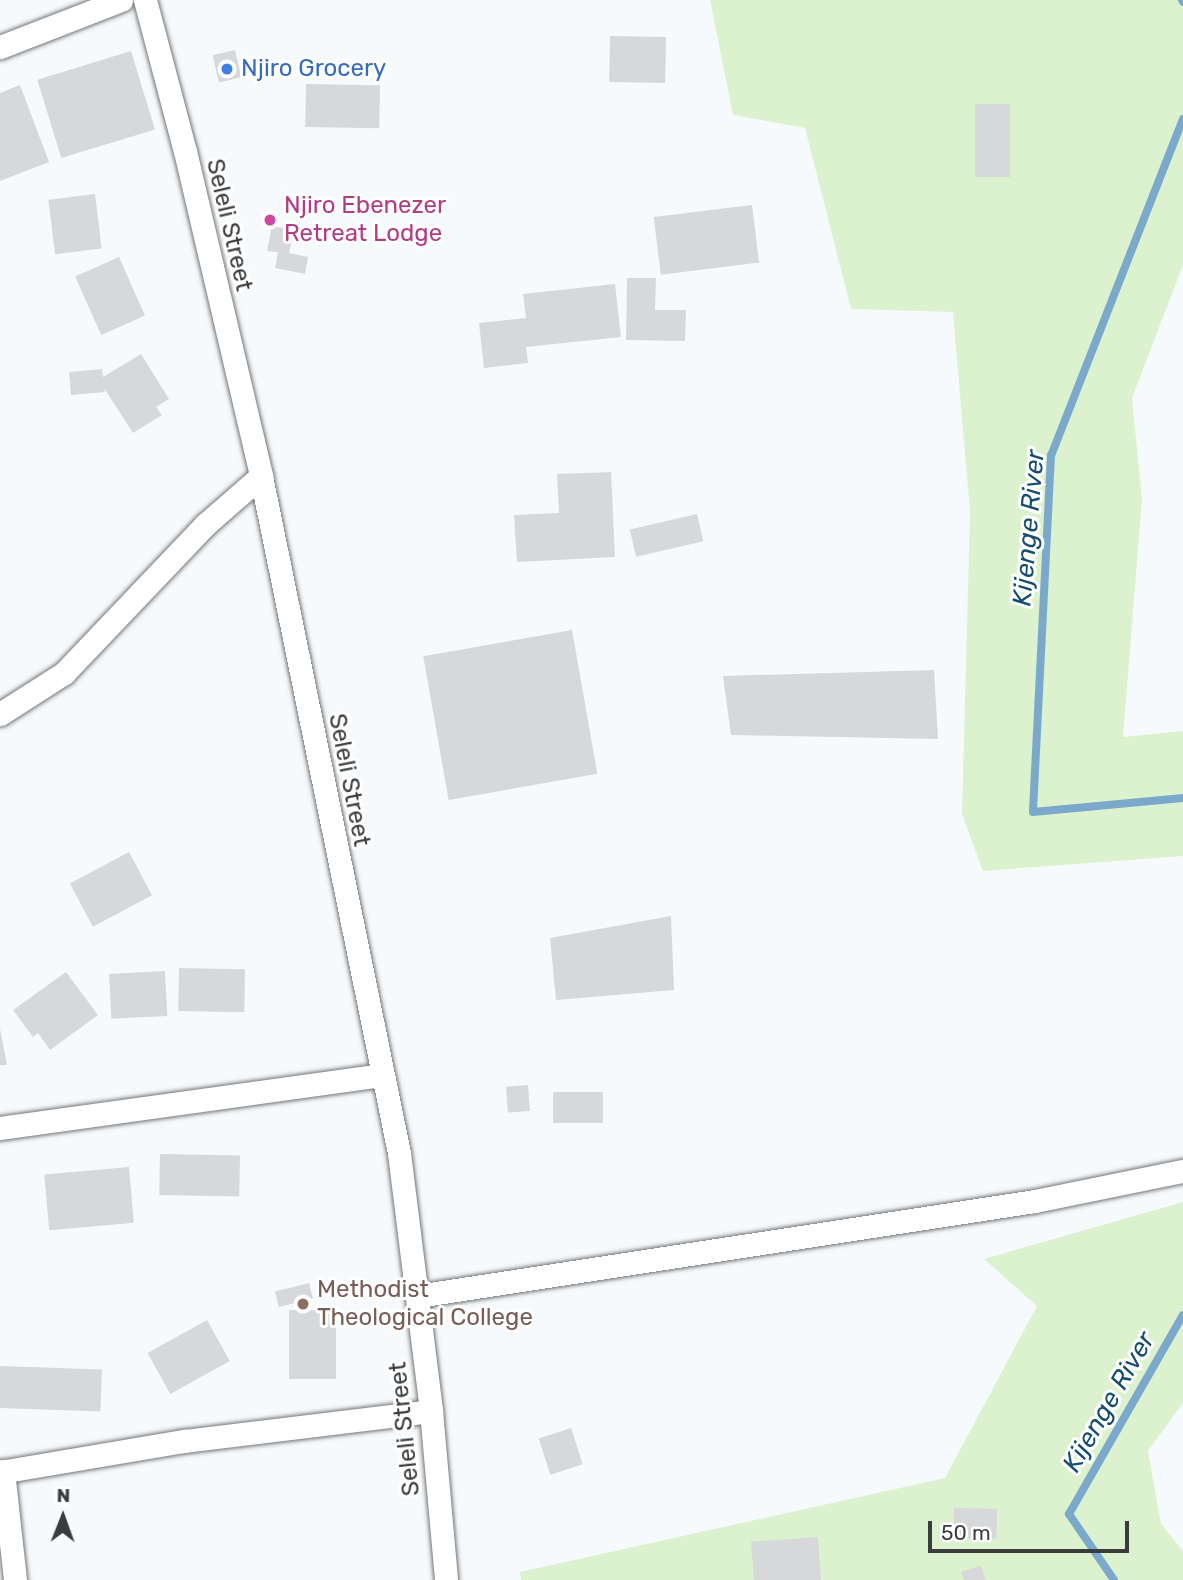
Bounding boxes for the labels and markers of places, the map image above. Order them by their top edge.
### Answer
place label: Njiro Grocery [241,55,386,83]
marker: Njiro Grocery [219,61,235,77]
place label: Njiro Ebenezer Retreat Lodge [284,192,446,248]
marker: Njiro Ebenezer Retreat Lodge [262,212,278,228]
place label: Methodist Theological College [317,1276,533,1332]
marker: Methodist Theological College [295,1296,311,1312]

